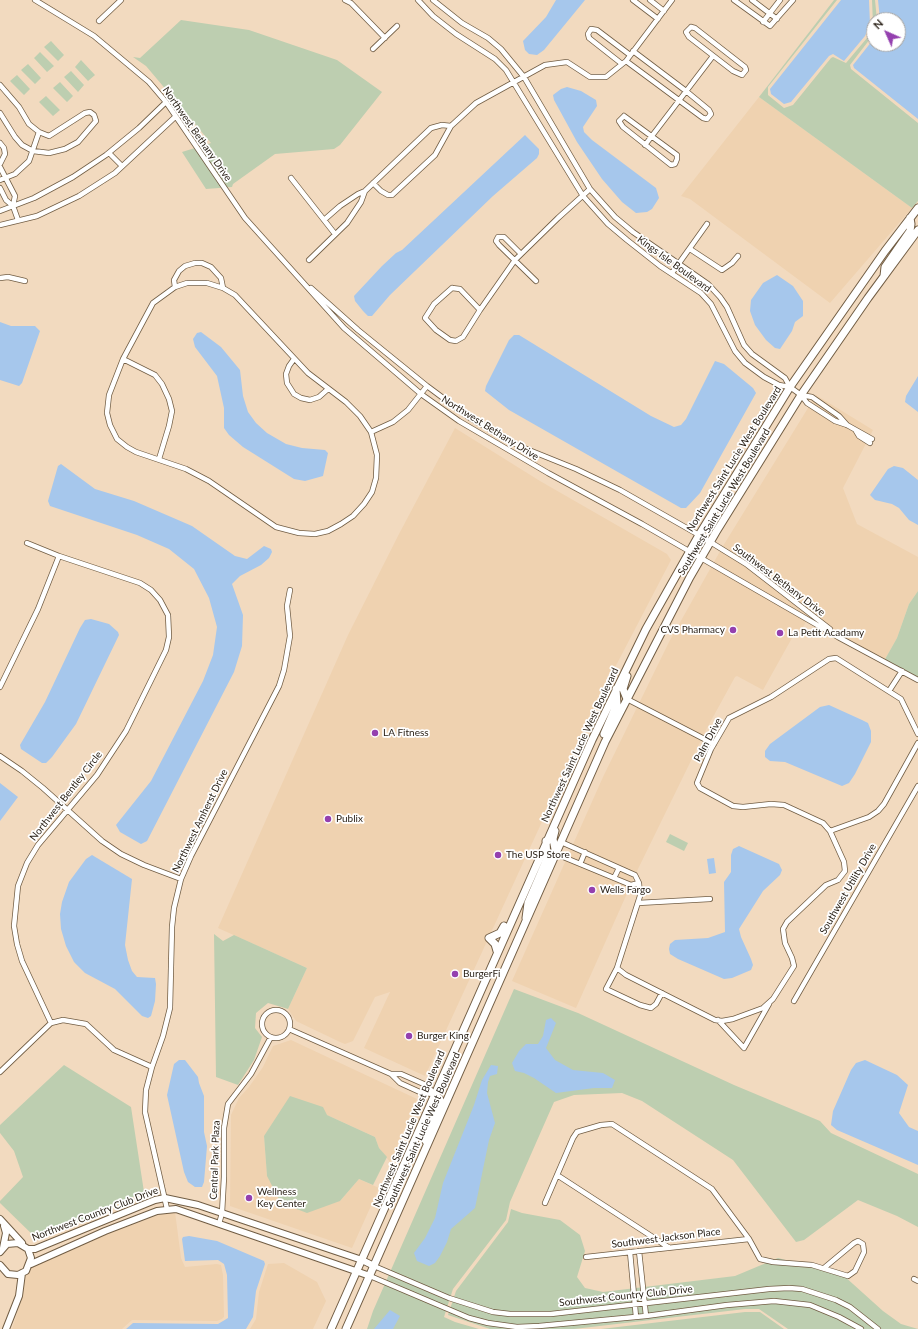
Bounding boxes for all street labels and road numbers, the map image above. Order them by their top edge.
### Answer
street label: Northwest Bethany Drive [160,85,234,183]
street label: Kings Isle Boulevard [635,233,713,295]
street label: Northwest Saint Lucie West Boulevard [684,384,784,534]
street label: Northwest Bethany Drive [439,393,541,463]
street label: Southwest Saint Lucie West Boulevard [675,427,773,577]
street label: Southwest Bethany Drive [731,541,827,619]
street label: Northwest Saint Lucie West Boulevard [539,666,621,824]
street label: Palm Drive [691,716,725,764]
street label: Northwest Bentley Circle [27,749,105,843]
street label: Northwest Amherst Drive [170,767,230,875]
street label: Southwest Utility Drive [817,842,879,936]
street label: Northwest Saint Lucie West Boulevard [370,1049,448,1209]
street label: Southwest Saint Lucie West Boulevard [383,1050,463,1210]
street label: Central Park Plaza [208,1120,222,1200]
street label: Northwest Country Club Drive [30,1184,160,1244]
street label: Southwest Jackson Place [611,1225,721,1251]
street label: Southwest Country Club Drive [559,1283,693,1309]

